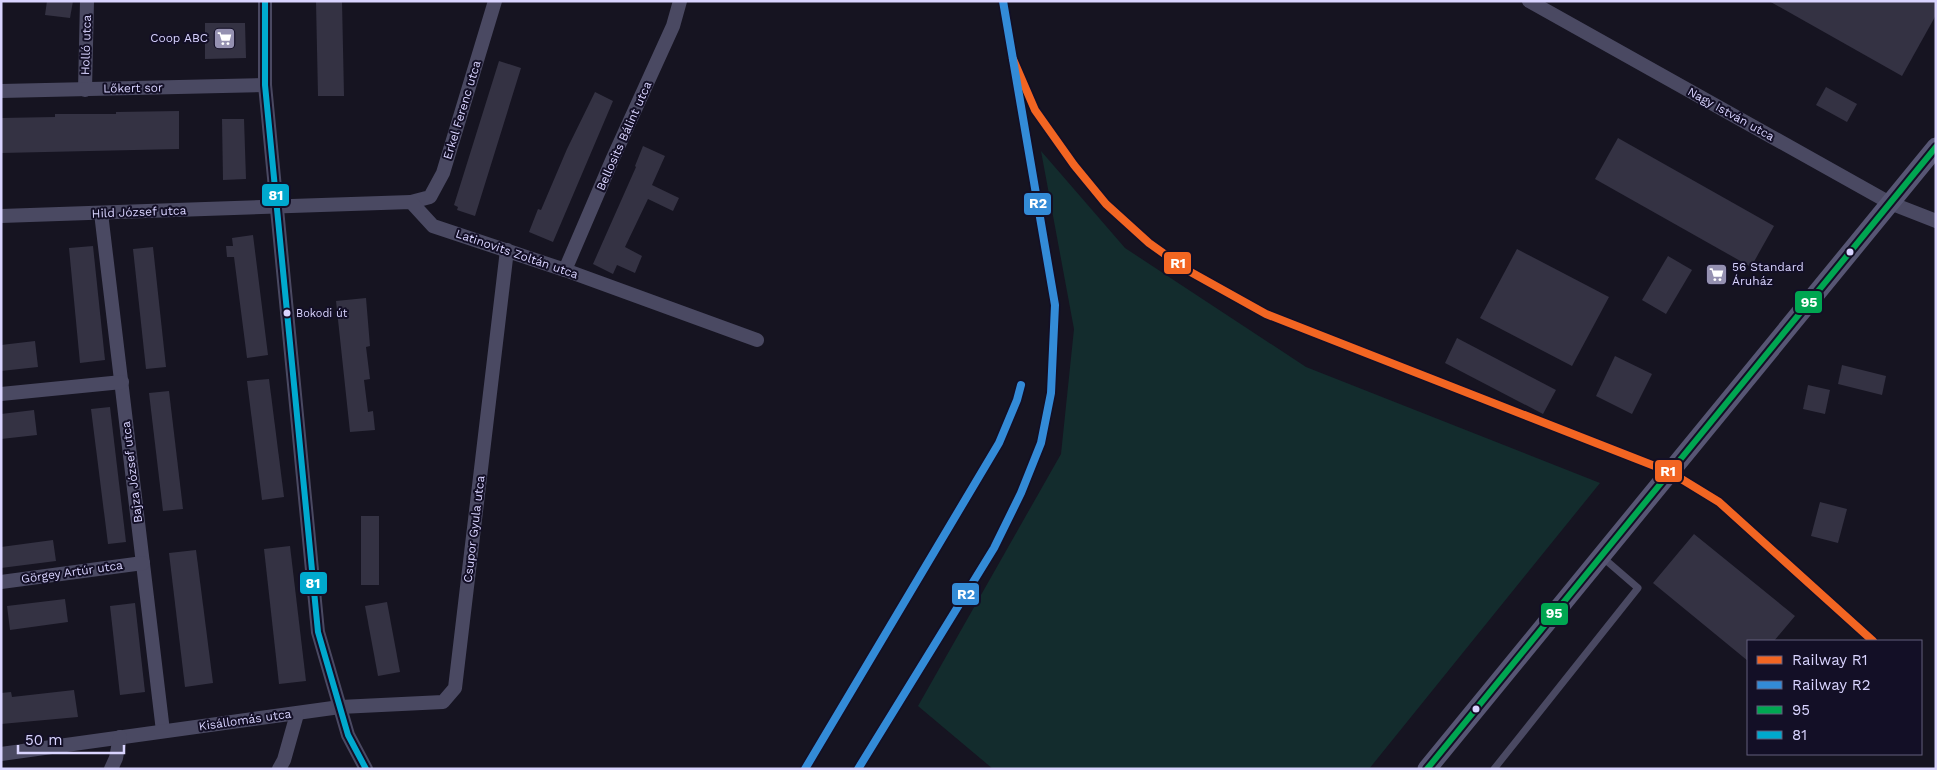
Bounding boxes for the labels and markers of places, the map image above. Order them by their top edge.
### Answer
supermarket icon: Coop ABC [212,26,236,50]
place label: Coop ABC [150,31,208,45]
unlabelled marker [1845,247,1855,257]
place label: 56 Standard Áruház [1732,260,1804,288]
supermarket icon: 56 Standard Áruház [1704,262,1728,286]
place label: Bokodi út [296,307,348,320]
marker: Bokodi út [282,308,292,318]
unlabelled marker [1471,704,1481,714]

